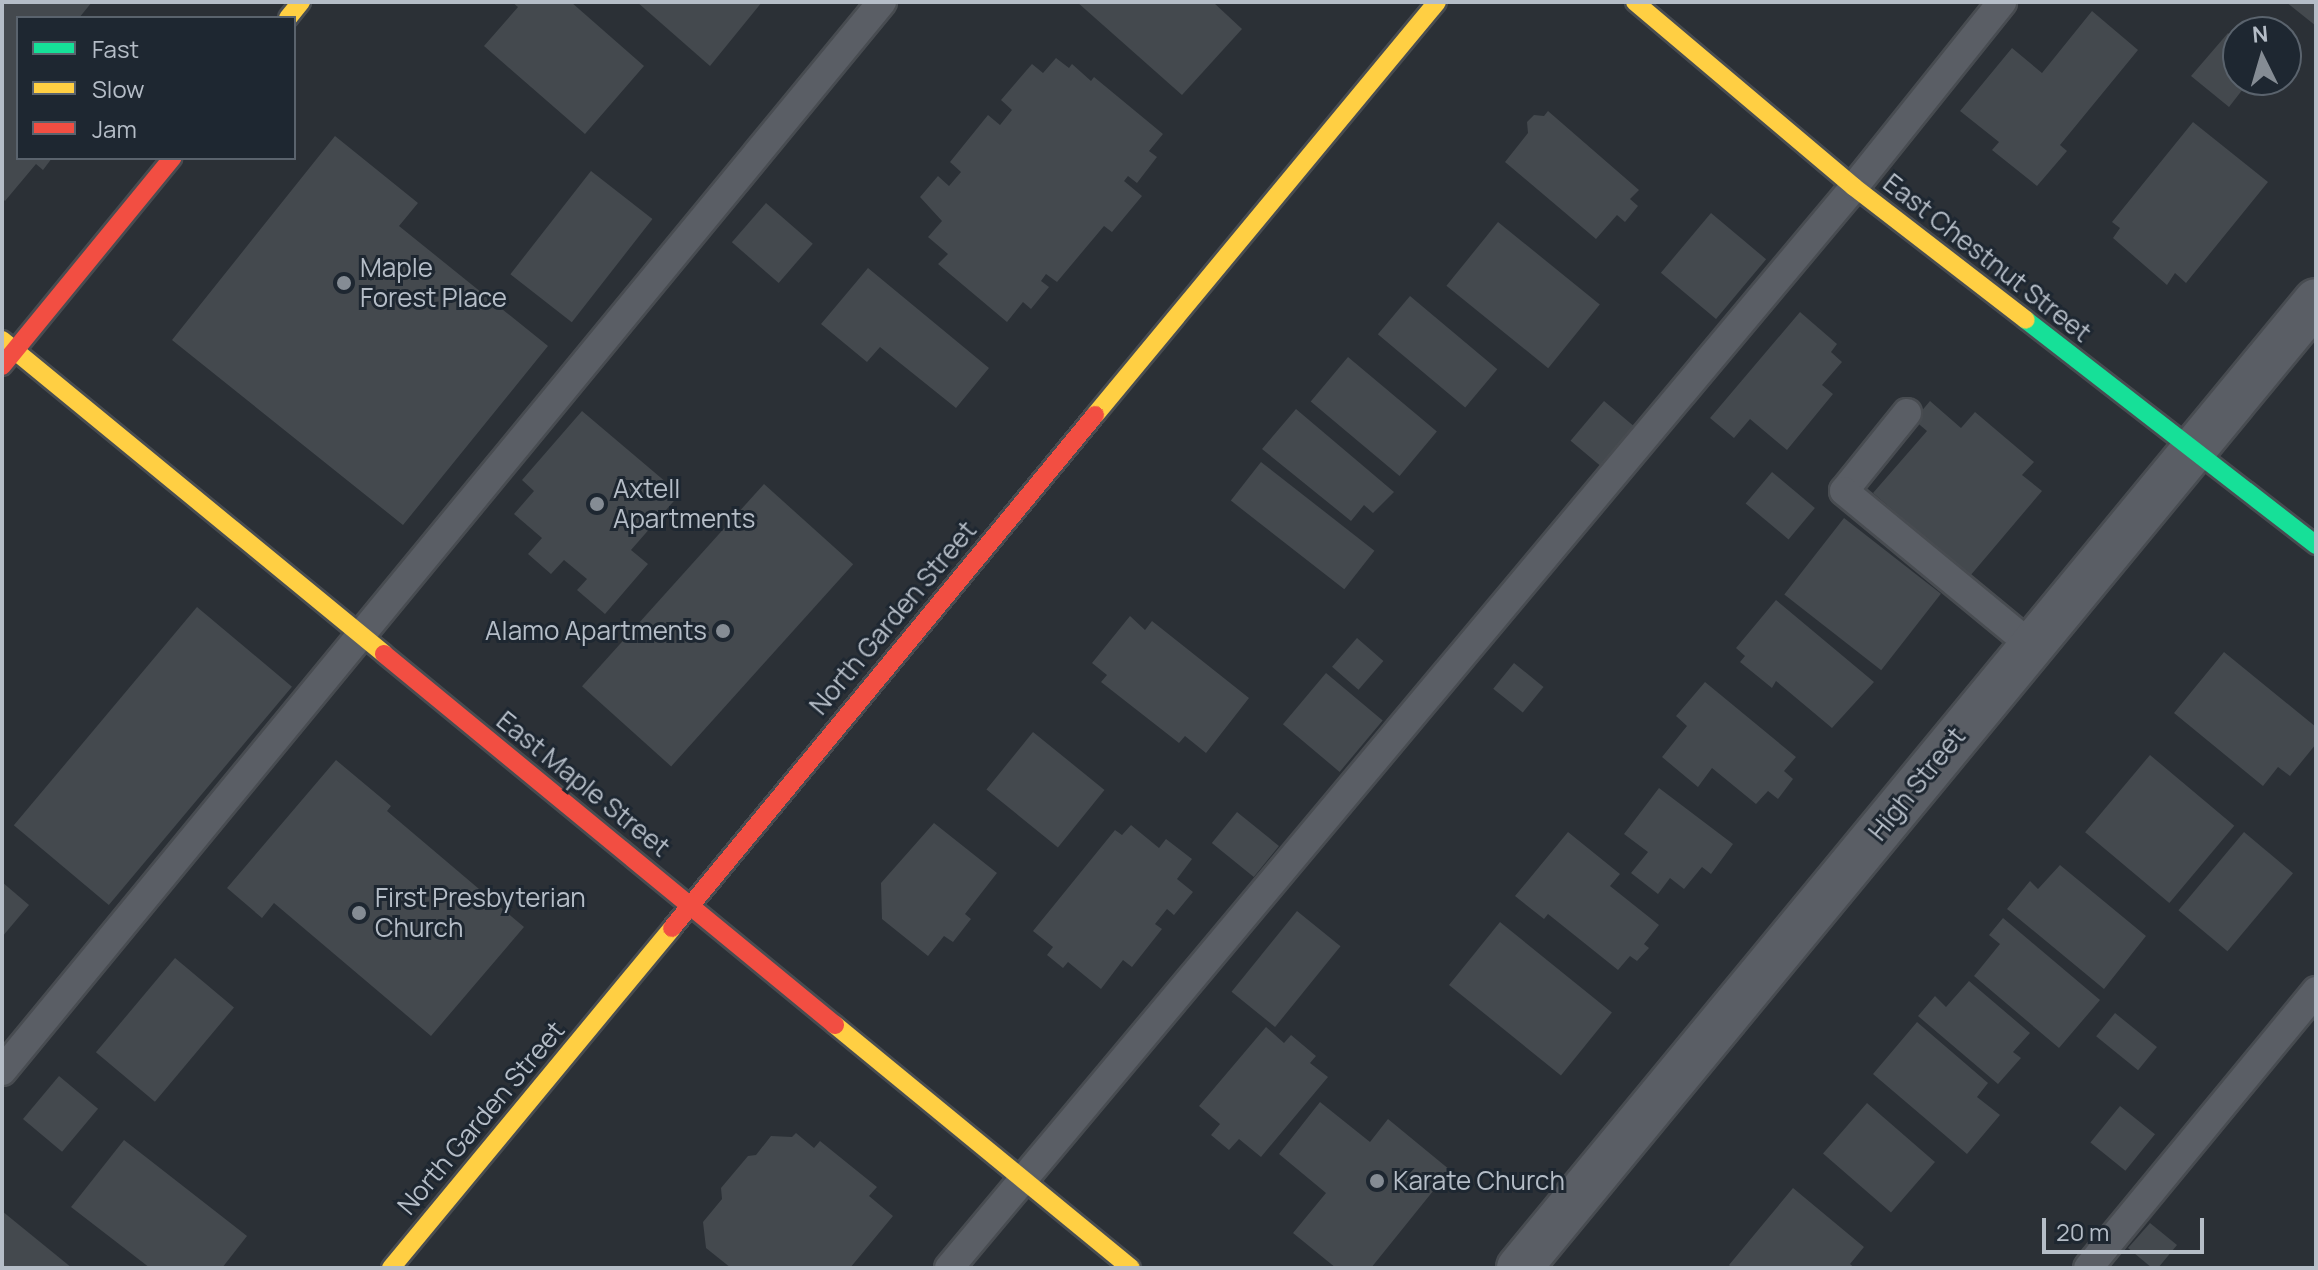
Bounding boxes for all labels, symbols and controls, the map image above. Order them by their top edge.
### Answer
legend [16,16,296,160]
north arrow [2222,16,2302,96]
text: N [2251,18,2269,50]
text: Fast [92,32,139,65]
text: Slow [92,72,145,105]
text: Jam [92,112,137,145]
street label: East Chestnut Street [1877,167,2097,349]
place label: Maple Forest Place [360,252,507,314]
marker: Maple Forest Place [335,274,353,292]
place label: Axtell Apartments [613,473,755,534]
marker: Axtell Apartments [588,495,606,513]
street label: North Garden Street [803,515,983,721]
place label: Alamo Apartments [485,615,707,647]
marker: Alamo Apartments [714,622,732,640]
street label: East Maple Street [490,705,676,863]
street label: High Street [1862,721,1972,847]
place label: First Presbyterian Church [375,882,586,944]
marker: First Presbyterian Church [350,904,368,922]
street label: North Garden Street [391,1015,571,1221]
place label: Karate Church [1393,1165,1565,1197]
marker: Karate Church [1368,1172,1386,1190]
scale bar [2046,1202,2208,1252]
text: 20 m [2056,1215,2109,1248]

